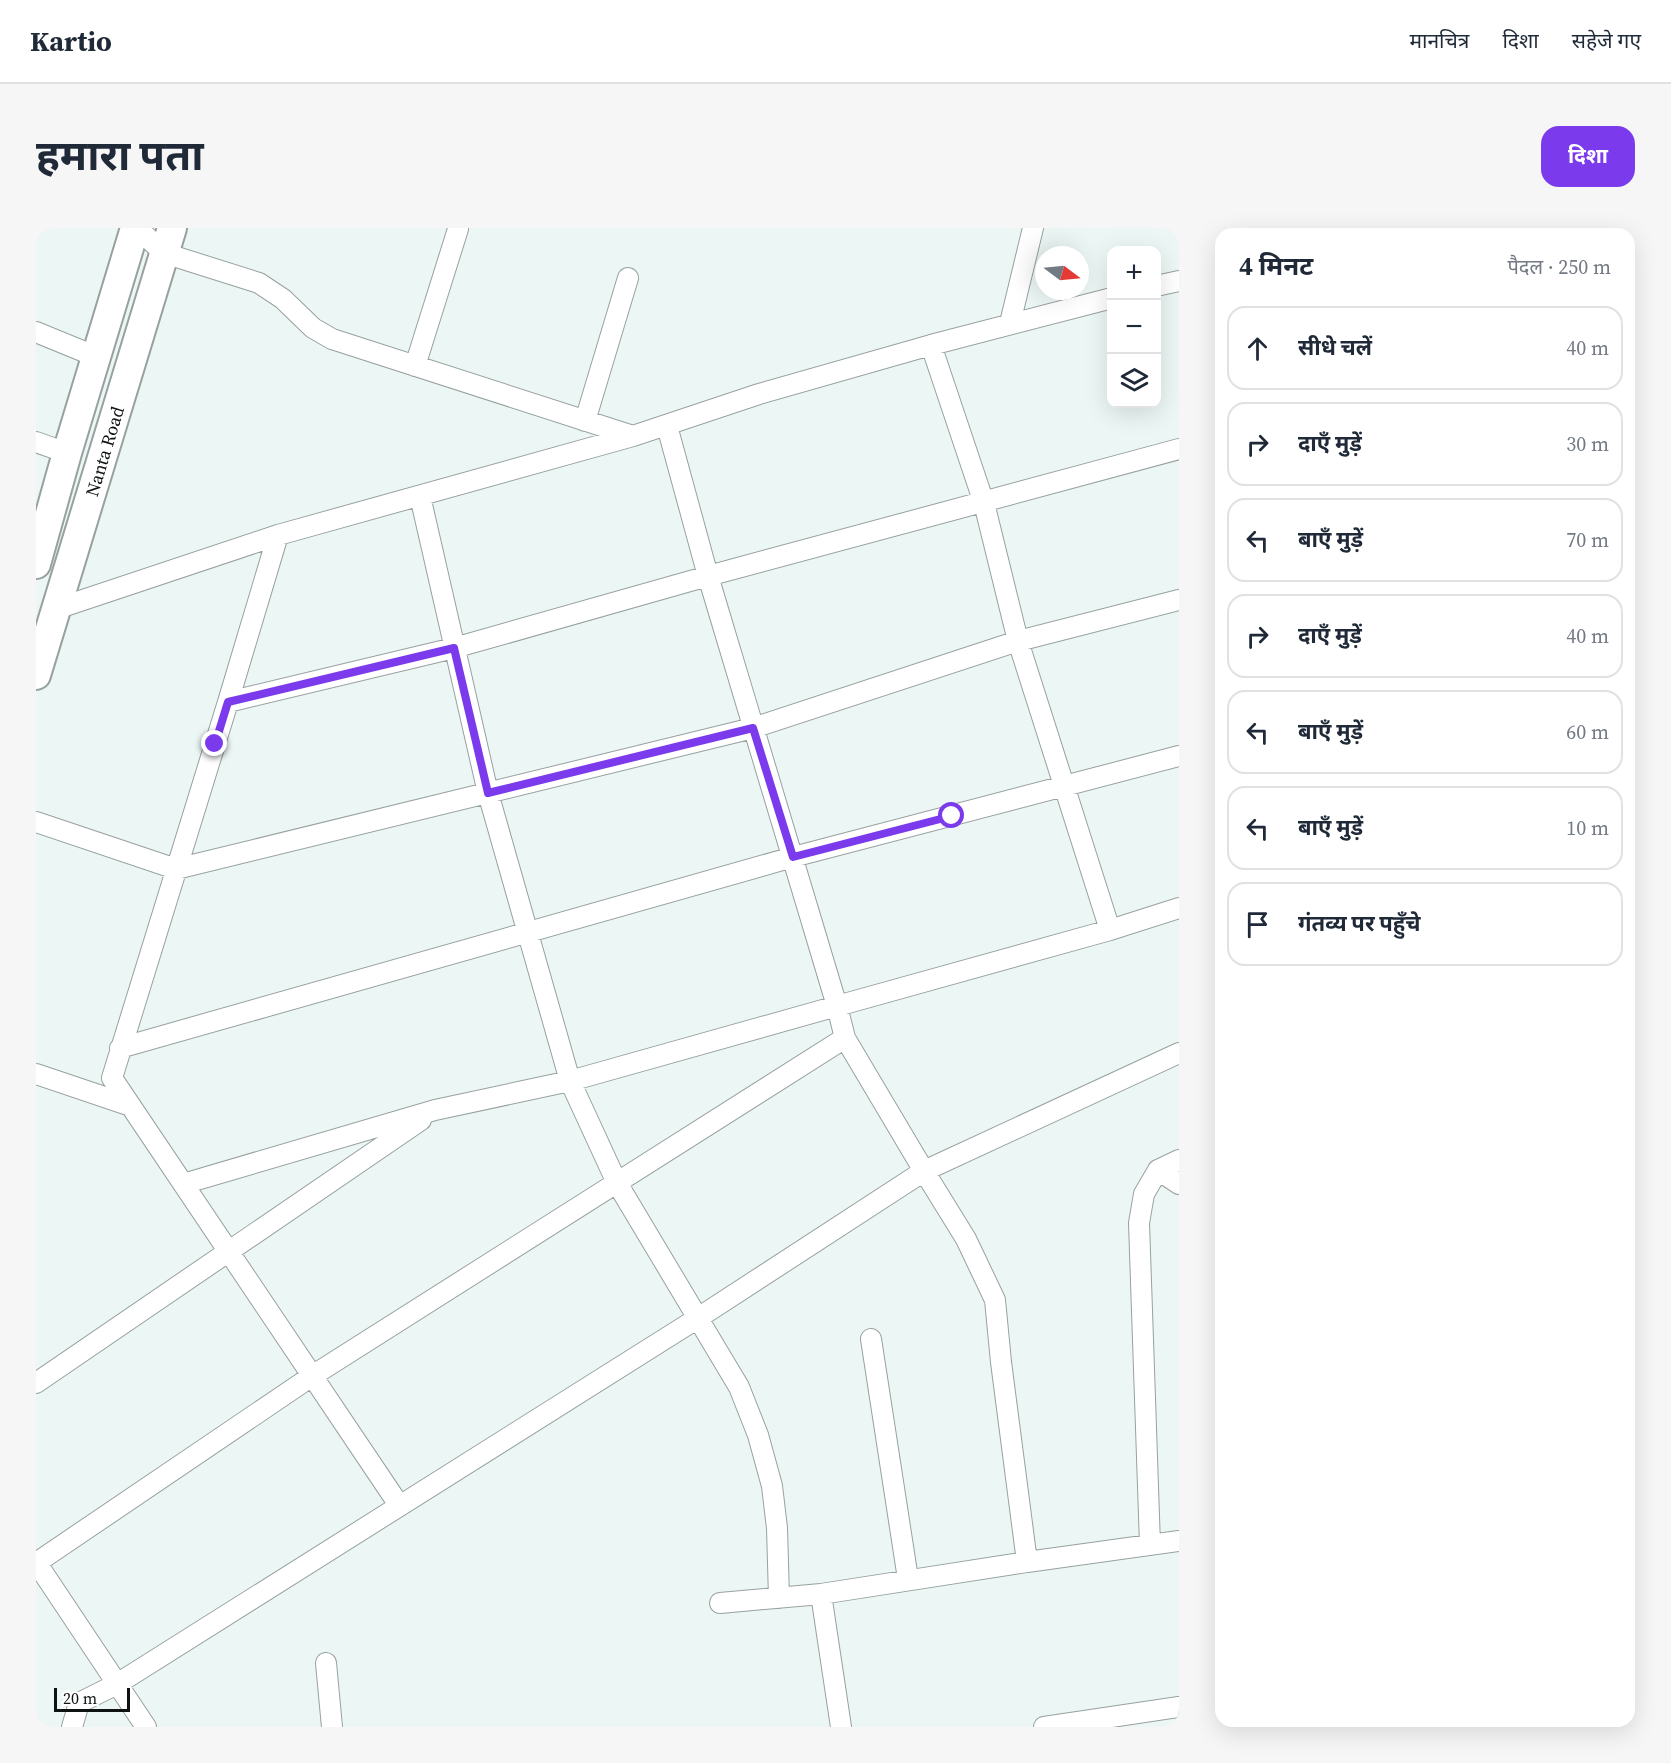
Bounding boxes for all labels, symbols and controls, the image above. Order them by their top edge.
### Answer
text: Kartio [30,22,112,60]
text: मानचित्र [1409,26,1469,55]
text: दिशा [1502,26,1539,55]
text: सहेजे गए [1572,26,1641,55]
text: हमारा पता [36,126,204,184]
button: दिशा [1541,126,1635,187]
north arrow [1035,246,1089,300]
map controls [1107,246,1161,408]
button: + [1107,246,1161,300]
text: 4 मिनट [1239,248,1313,284]
text: पैदल · 250 m [1507,253,1611,281]
button: − [1107,300,1161,354]
icon: ahead [1241,332,1274,365]
text: सीधे चलें [1298,332,1372,362]
text: 40 m [1566,334,1609,362]
button: layers [1107,354,1161,408]
street label: Nanta Road [79,403,130,499]
icon: right [1241,428,1274,461]
text: दाएँ मुड़ें [1298,428,1362,458]
text: 30 m [1566,430,1609,458]
icon: left [1241,524,1274,557]
text: बाएँ मुड़ें [1298,524,1363,554]
text: 70 m [1566,526,1609,554]
icon: right [1241,620,1274,653]
text: दाएँ मुड़ें [1298,620,1362,650]
text: 40 m [1566,622,1609,650]
icon: left [1241,716,1274,749]
text: बाएँ मुड़ें [1298,716,1363,746]
text: 60 m [1566,718,1609,746]
route end [201,730,227,756]
route start [938,802,964,828]
icon: left [1241,812,1274,845]
text: बाएँ मुड़ें [1298,812,1363,842]
text: 10 m [1566,814,1609,842]
icon: arrive [1241,908,1274,941]
text: गंतव्य पर पहुँचे [1298,908,1421,938]
scale bar [54,1685,130,1712]
text: 20 m [63,1687,97,1709]

